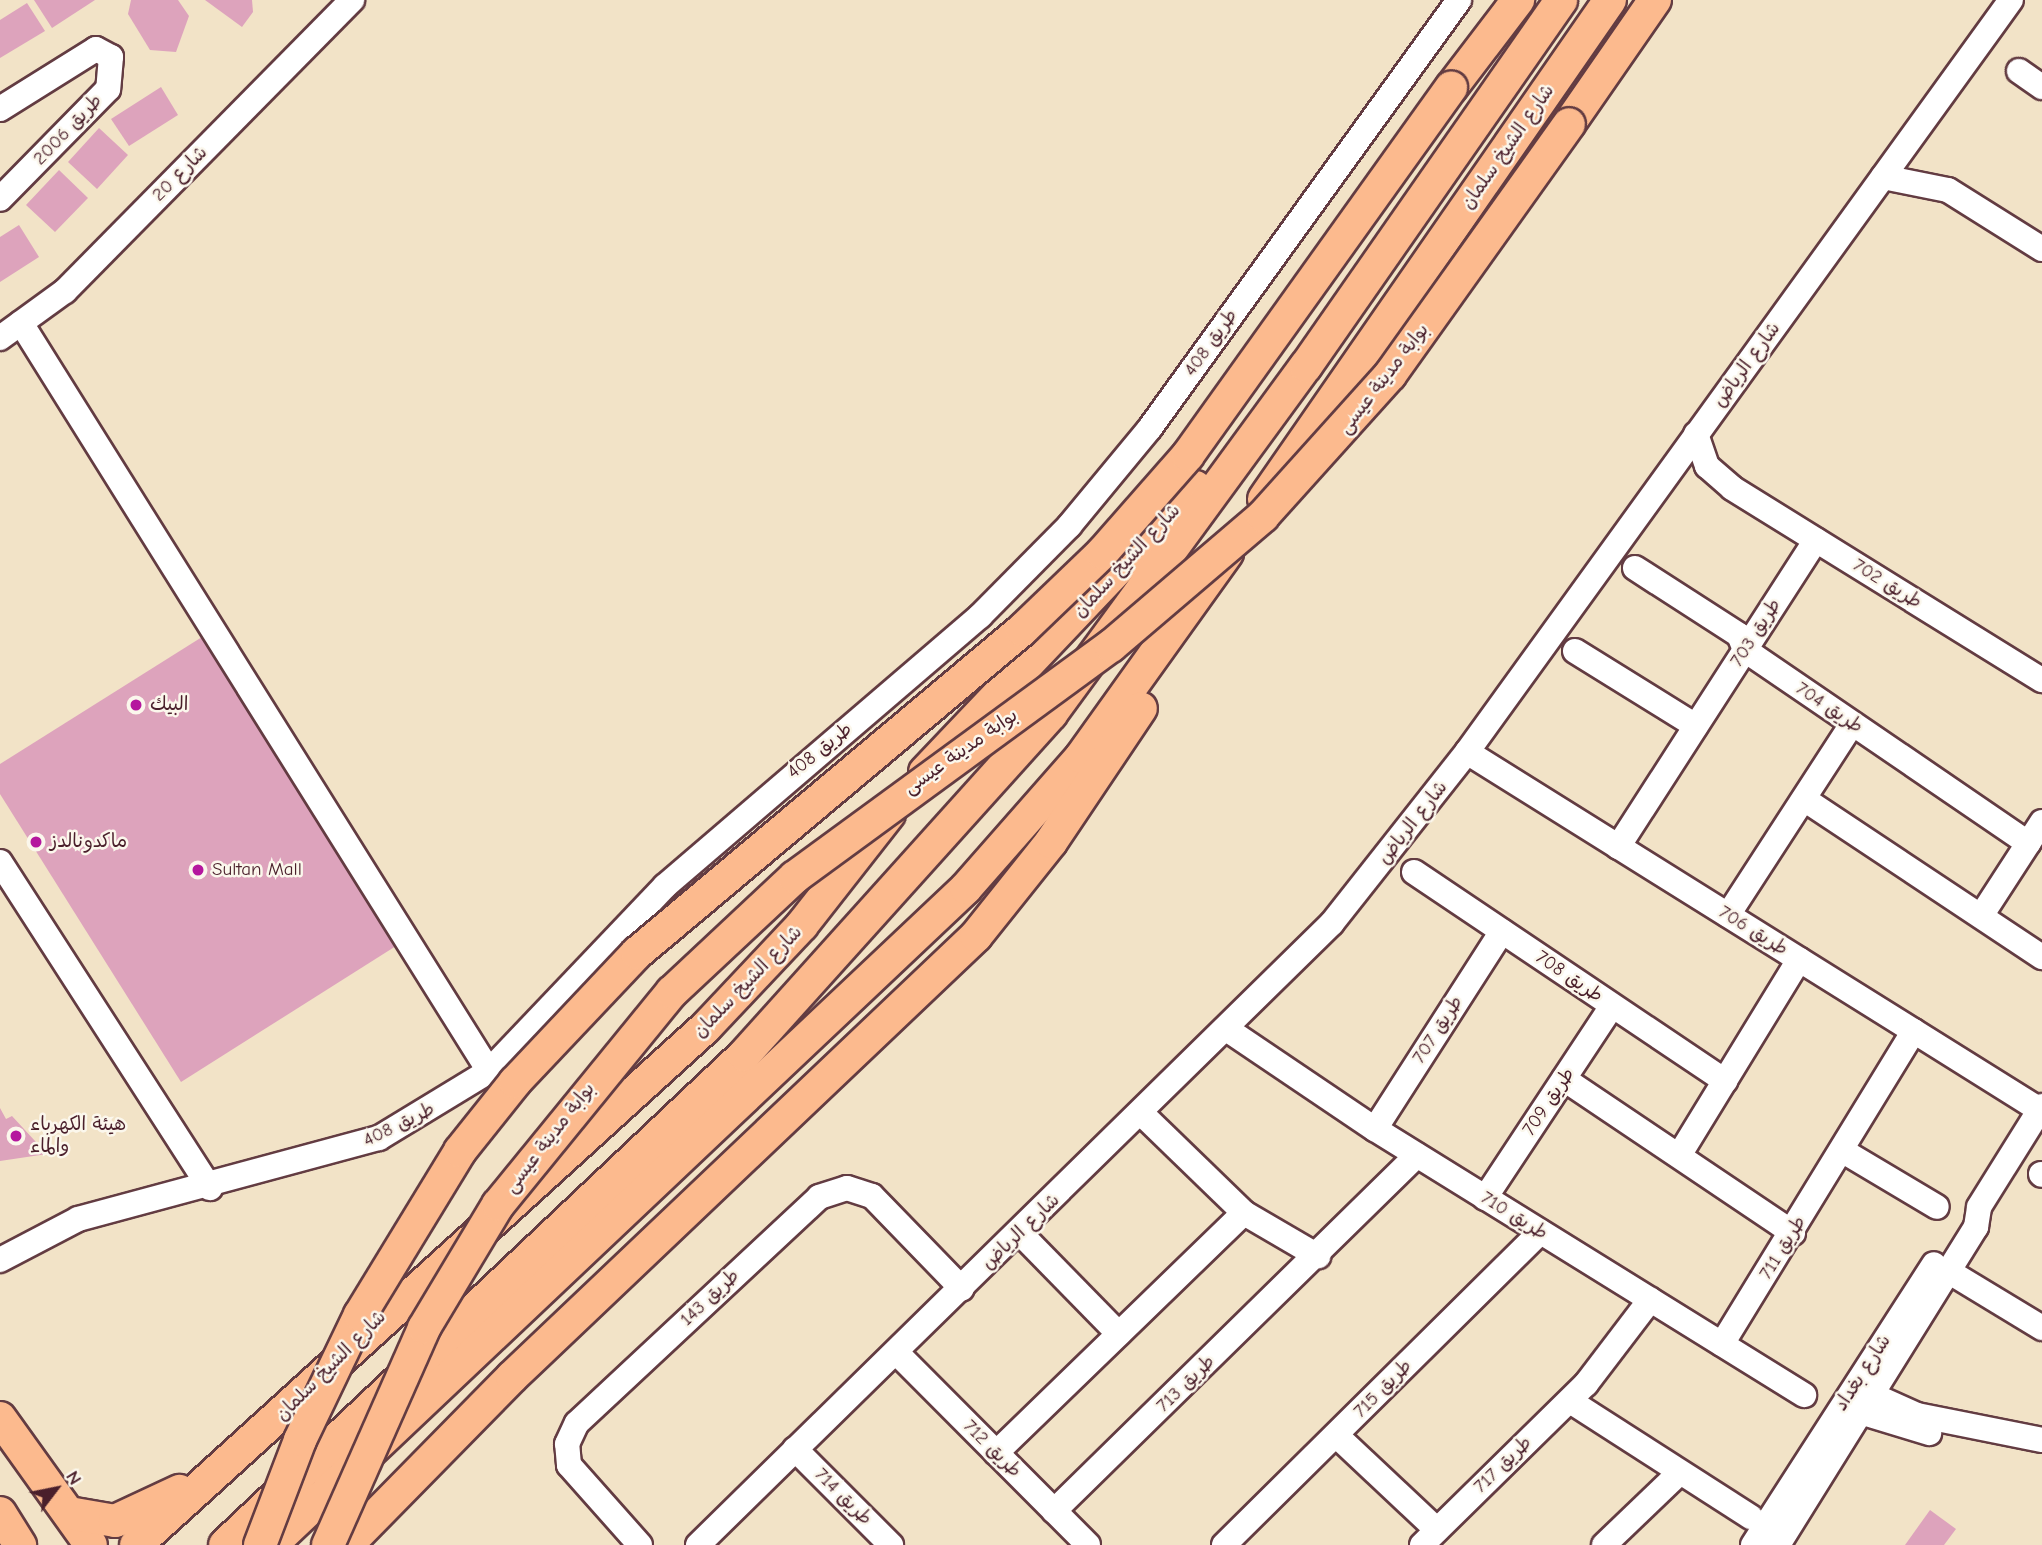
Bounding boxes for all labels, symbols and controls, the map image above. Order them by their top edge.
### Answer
street label: شارع الشيخ سلمان [1456,80,1560,214]
street label: طريق 2006 [29,90,107,170]
street label: شارع 20 [148,142,212,206]
street label: طريق 408 [1179,305,1243,381]
street label: شارع الرياض [1708,318,1786,412]
street label: بوابة مدينة عيسى [1334,319,1434,439]
street label: شارع الشيخ سلمان [1069,499,1185,623]
street label: طريق 702 [1848,554,1926,614]
street label: طريق 703 [1726,595,1786,671]
street label: طريق 704 [1791,677,1867,739]
place label: البيك [150,694,188,716]
marker: البيك [128,697,144,713]
street label: بوابة مدينة عيسى [900,704,1022,800]
street label: طريق 408 [783,718,857,784]
street label: شارع الرياض [1373,777,1453,869]
place label: ماكدونالدز [50,831,127,853]
marker: ماكدونالدز [28,834,44,850]
place label: Sultan Mall [212,859,302,881]
marker: Sultan Mall [190,862,206,878]
street label: طريق 706 [1714,901,1792,961]
street label: شارع الشيخ سلمان [689,921,807,1043]
street label: طريق 708 [1531,946,1607,1008]
street label: طريق 707 [1408,992,1468,1068]
street label: طريق 709 [1518,1064,1580,1140]
street label: بوابة مدينة عيسى [500,1078,600,1198]
street label: طريق 408 [359,1098,439,1152]
place label: هيئة الكهرباء والماء [30,1114,126,1158]
marker: هيئة الكهرباء والماء [8,1128,24,1144]
street label: طريق 710 [1476,1187,1552,1245]
street label: شارع الرياض [977,1189,1065,1275]
street label: طريق 711 [1755,1212,1811,1284]
street label: طريق 143 [676,1265,744,1331]
street label: شارع الشيخ سلمان [271,1306,391,1426]
street label: شارع بغداد [1830,1330,1896,1416]
street label: طريق 713 [1152,1351,1220,1417]
street label: طريق 715 [1349,1355,1417,1423]
street label: طريق 712 [958,1415,1026,1483]
street label: طريق 717 [1469,1432,1537,1498]
north arrow [21,1454,91,1524]
street label: طريق 714 [810,1464,876,1530]
text: N [61,1467,86,1489]

